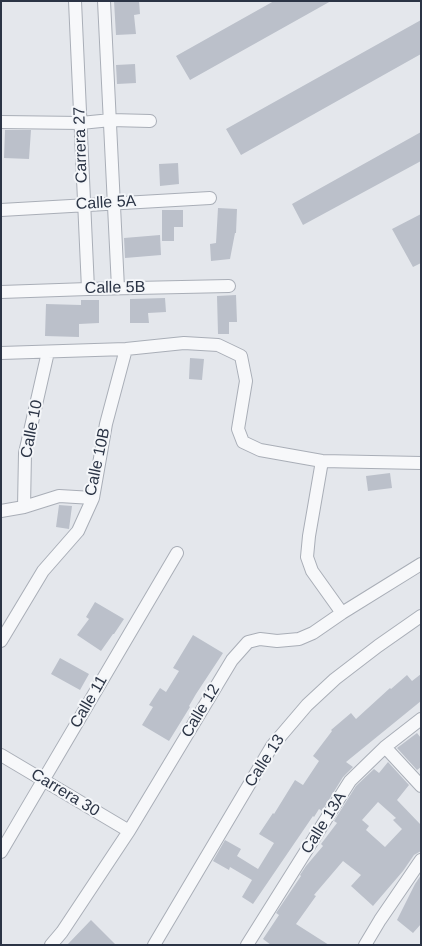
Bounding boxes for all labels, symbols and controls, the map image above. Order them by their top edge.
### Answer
street label: Carrera 27 [70,106,92,184]
street label: Calle 5A [75,192,137,214]
street label: Calle 5B [85,278,145,298]
street label: Calle 10 [17,398,47,460]
street label: Calle 10B [81,426,115,498]
street label: Calle 11 [66,672,112,732]
street label: Calle 12 [178,681,224,741]
street label: Calle 13 [241,731,289,791]
street label: Carrera 30 [27,765,103,821]
street label: Calle 13A [297,788,351,858]

